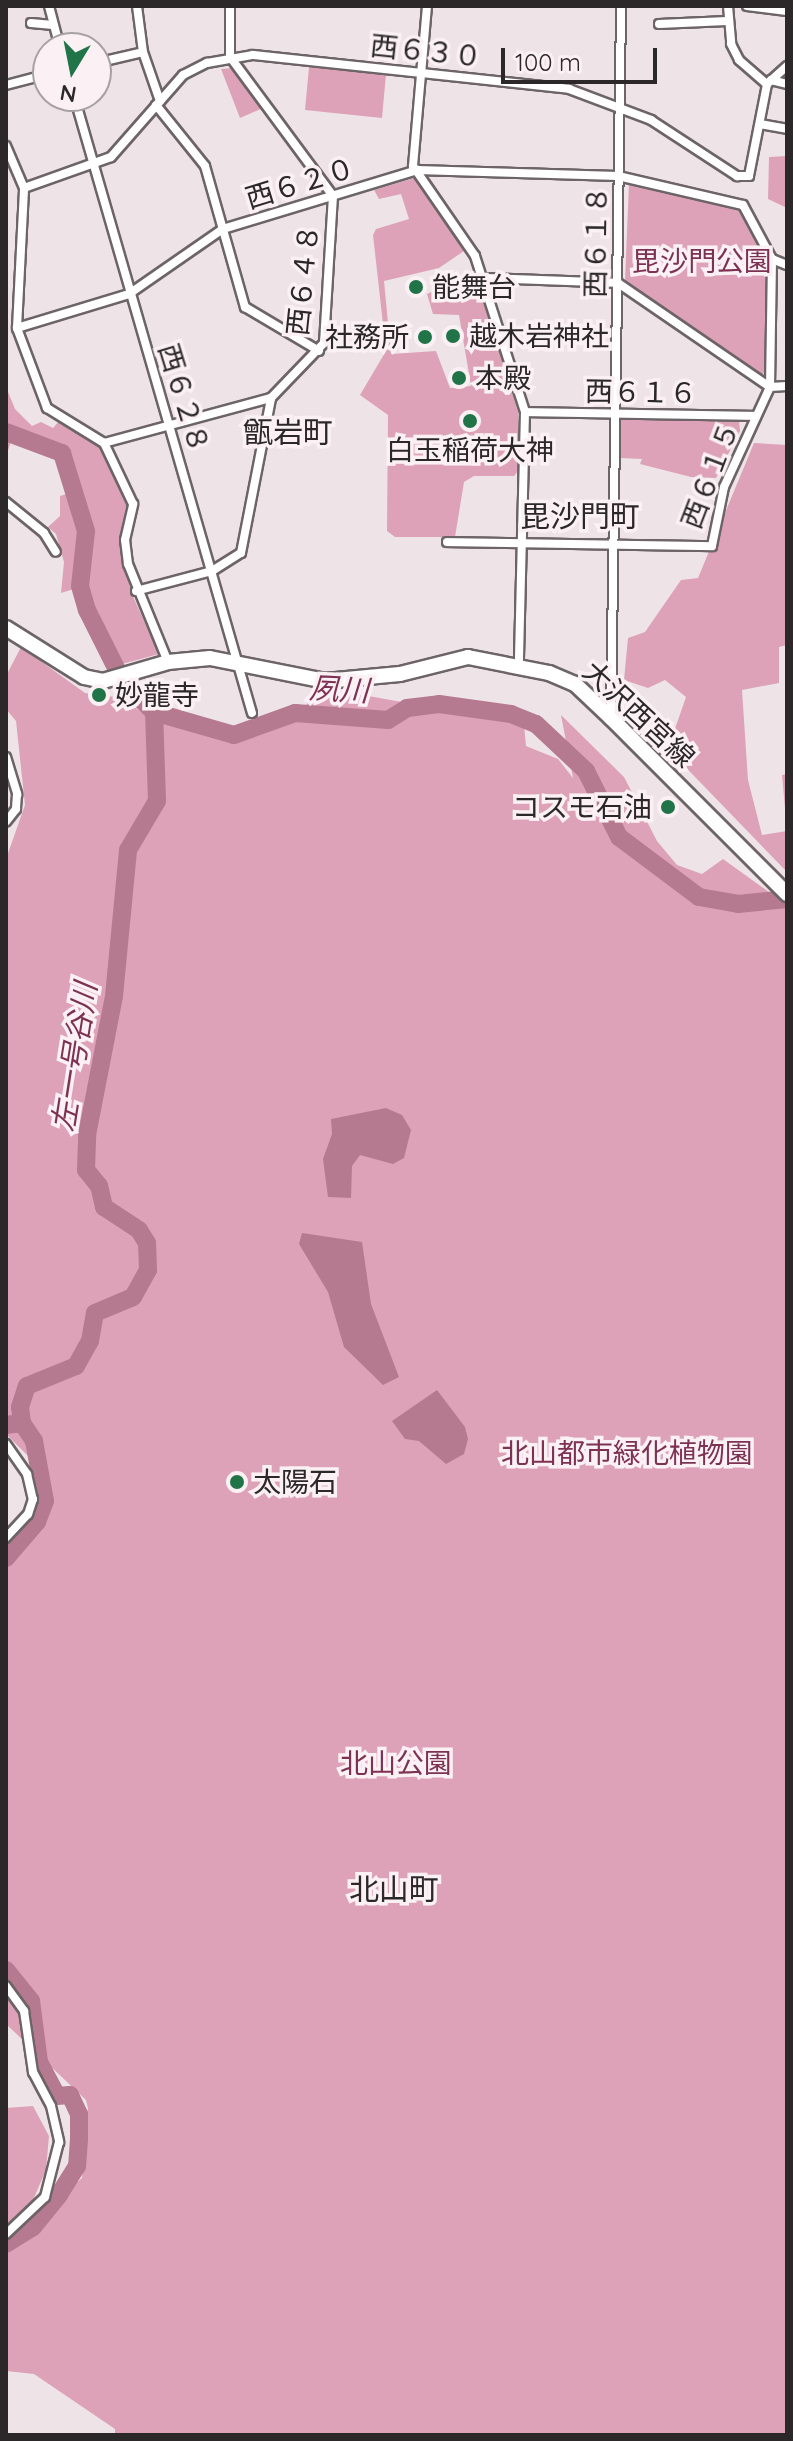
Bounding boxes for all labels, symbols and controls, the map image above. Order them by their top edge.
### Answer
street label: 西６３０ [369,28,483,74]
north arrow [32,32,112,112]
scale bar [505,32,661,82]
text: 100 m [515,47,581,77]
text: N [58,78,79,109]
street label: 西６２０ [242,151,358,215]
street label: 西６１８ [578,186,614,298]
street label: 西６４８ [280,223,326,337]
park label: 毘沙門公園 [632,244,772,278]
place label: 能舞台 [432,270,516,304]
marker: 能舞台 [407,278,425,296]
place label: 越木岩神社 [469,319,609,353]
place label: 社務所 [325,320,409,354]
marker: 越木岩神社 [444,327,462,345]
marker: 社務所 [416,328,434,346]
street label: 西６２８ [152,340,216,456]
place label: 本殿 [475,361,531,395]
marker: 本殿 [450,369,468,387]
street label: 西６１６ [585,374,697,410]
marker: 白玉稲荷大神 [461,412,479,430]
district label: 甑岩町 [243,414,333,450]
street label: 西６１５ [674,417,746,533]
place label: 白玉稲荷大神 [386,433,554,467]
district label: 毘沙門町 [520,498,640,534]
street label: 大沢西宮線 [576,654,702,774]
water label: 夙川 [308,669,370,709]
place label: 妙龍寺 [115,678,199,712]
marker: 妙龍寺 [90,686,108,704]
place label: コスモ石油 [512,790,652,824]
marker: コスモ石油 [659,798,677,816]
water label: 左一号谷川 [44,980,104,1134]
park label: 北山都市緑化植物園 [501,1436,753,1470]
place label: 太陽石 [253,1465,337,1499]
marker: 太陽石 [228,1473,246,1491]
park label: 北山公園 [340,1746,452,1780]
district label: 北山町 [349,1871,439,1907]

